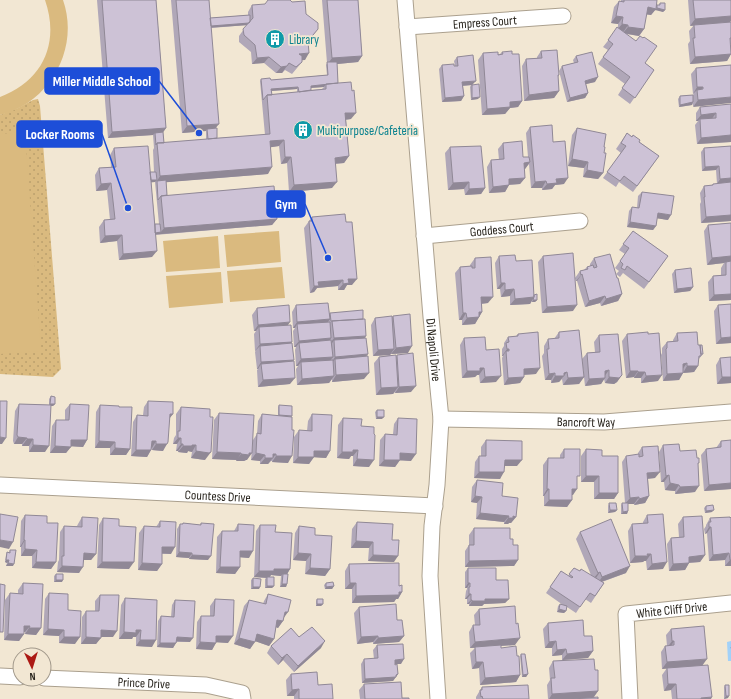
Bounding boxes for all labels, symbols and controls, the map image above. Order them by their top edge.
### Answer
street label: Empress Court [452,12,517,33]
building icon: Library [264,28,286,50]
place label: Library [289,32,319,48]
callout: Miller Middle School [45,68,159,94]
text: Miller Middle School [53,73,151,90]
building icon: Multipurpose/Cafeteria [292,119,314,141]
callout: Locker Rooms [17,121,102,147]
place label: Multipurpose/Cafeteria [317,123,418,139]
text: Locker Rooms [25,126,95,143]
callout: Gym [267,191,305,217]
text: Gym [275,196,297,213]
street label: Goddess Court [469,218,534,241]
street label: Di Napoli Drive [422,318,444,382]
street label: Bancroft Way [557,414,616,431]
street label: Countess Drive [184,487,251,506]
street label: White Cliff Drive [635,599,708,622]
north arrow [12,647,52,687]
text: N [29,670,36,683]
street label: Prince Drive [117,674,170,692]

